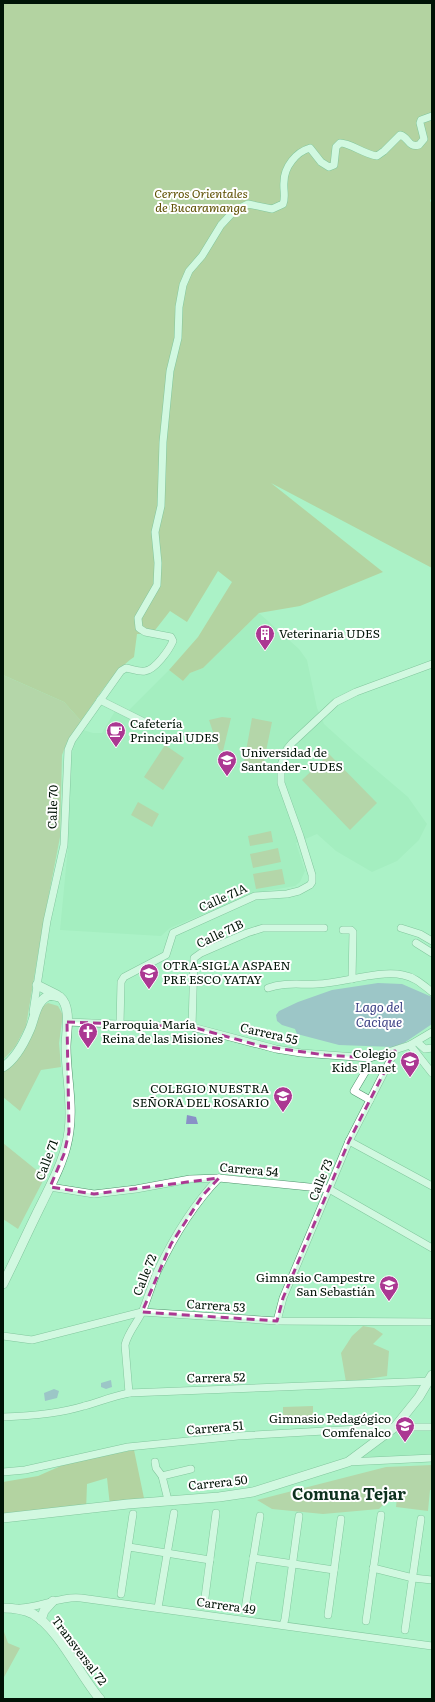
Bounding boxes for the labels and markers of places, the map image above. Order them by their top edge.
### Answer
building icon: Veterinaria UDES [254,623,276,651]
place label: Veterinaria UDES [279,624,380,642]
place label: Cafetería Principal UDES [130,714,219,746]
cafe icon: Cafetería Principal UDES [105,720,127,748]
place label: Universidad de Santander - UDES [241,743,343,775]
school or university icon: Universidad de Santander - UDES [216,749,238,777]
place label: OTRA-SIGLA ASPAEN PRE ESCO YATAY [163,956,291,988]
school or university icon: OTRA-SIGLA ASPAEN PRE ESCO YATAY [138,962,160,990]
place label: Parroquia María Reina de las Misiones [102,1015,224,1047]
church icon: Parroquia María Reina de las Misiones [77,1021,99,1049]
place label: Colegio Kids Planet [331,1044,396,1076]
school or university icon: Colegio Kids Planet [399,1050,421,1078]
place label: COLEGIO NUESTRA SEÑORA DEL ROSARIO [132,1079,269,1111]
school or university icon: COLEGIO NUESTRA SEÑORA DEL ROSARIO [272,1085,294,1113]
place label: Gimnasio Campestre San Sebastián [256,1268,375,1300]
school or university icon: Gimnasio Campestre San Sebastián [378,1274,400,1302]
place label: Gimnasio Pedagógico Comfenalco [269,1409,391,1441]
school or university icon: Gimnasio Pedagógico Comfenalco [394,1415,416,1443]

